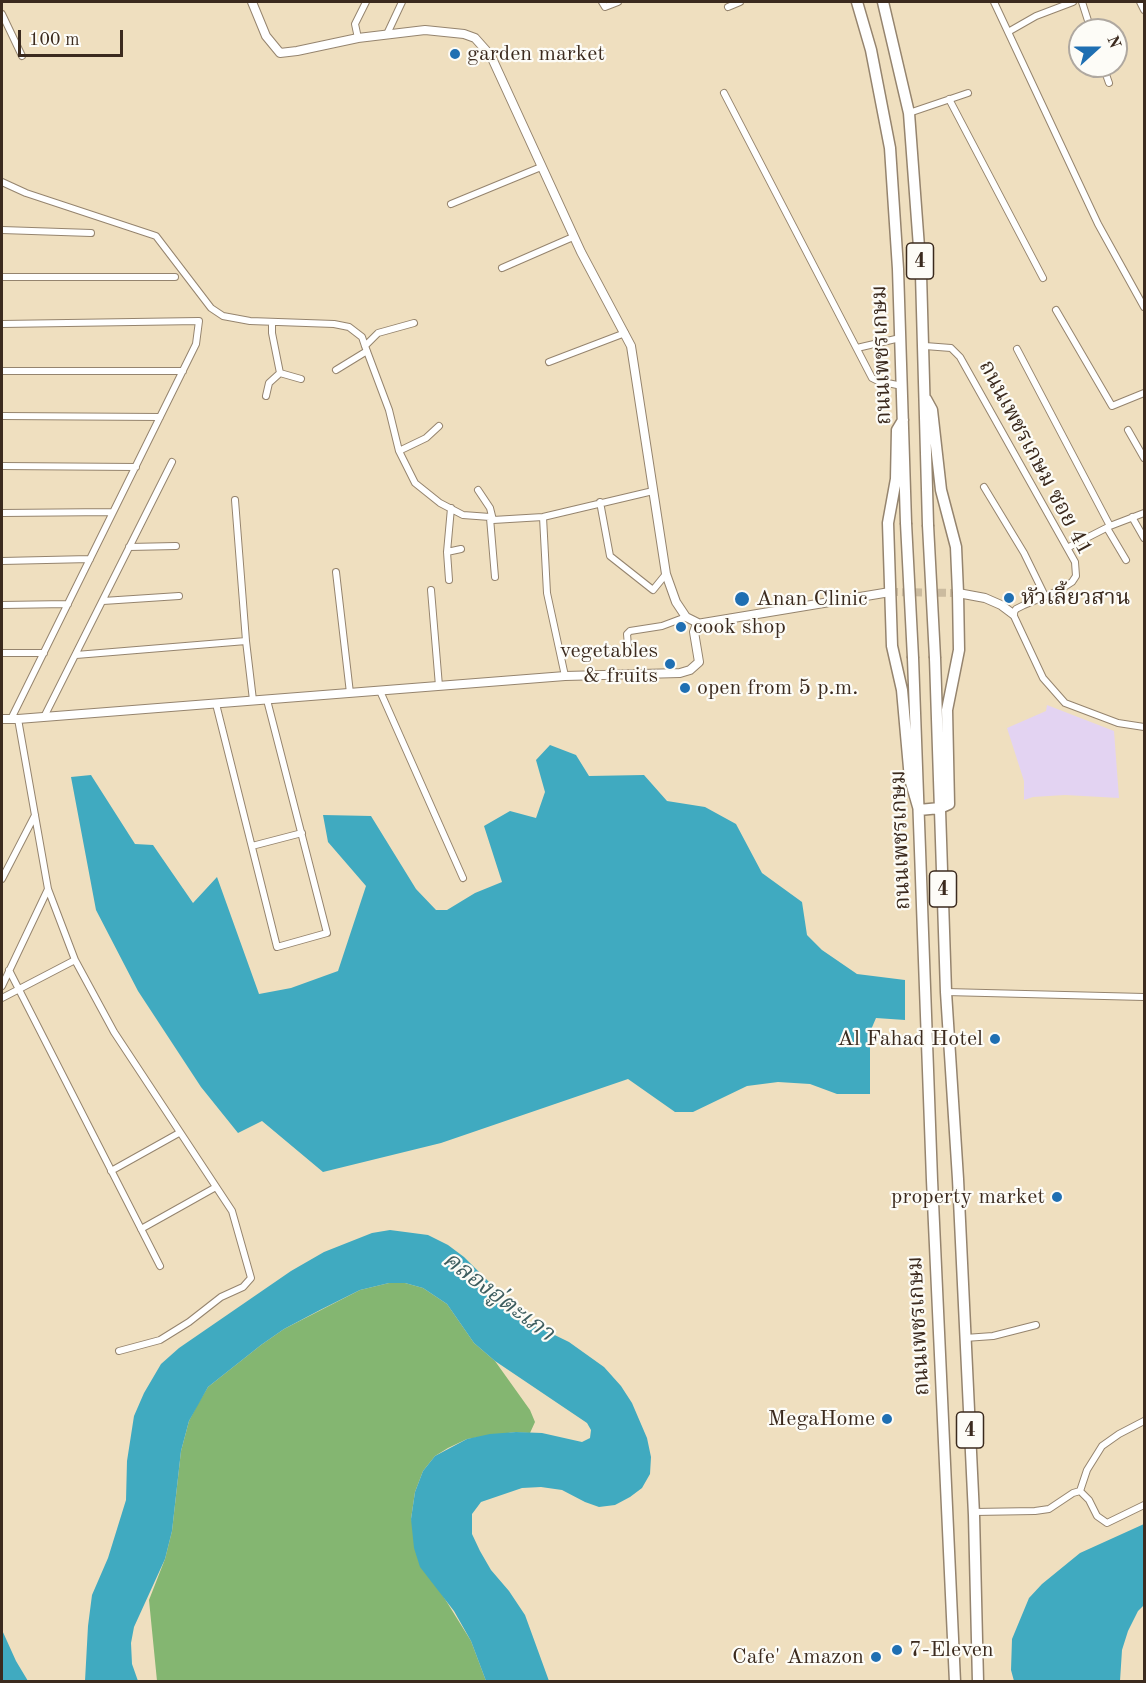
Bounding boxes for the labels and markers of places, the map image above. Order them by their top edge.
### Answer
place label: garden market [467,41,605,67]
marker: garden market [448,47,462,61]
place label: หัวเลี้ยวสาน [1021,585,1130,611]
place label: Anan Clinic [756,586,868,612]
marker: Anan Clinic [733,590,751,608]
marker: หัวเลี้ยวสาน [1002,591,1016,605]
place label: cook shop [693,614,786,640]
marker: cook shop [674,620,688,634]
place label: vegetables & fruits [560,638,658,690]
marker: vegetables & fruits [663,657,677,671]
place label: open from 5 p.m. [697,675,858,701]
marker: open from 5 p.m. [678,681,692,695]
place label: Al Fahad Hotel [837,1026,983,1052]
marker: Al Fahad Hotel [988,1032,1002,1046]
place label: property market [891,1184,1045,1210]
marker: property market [1050,1190,1064,1204]
place label: MegaHome [768,1406,875,1432]
marker: MegaHome [880,1412,894,1426]
place label: 7-Eleven [909,1637,994,1663]
marker: 7-Eleven [890,1643,904,1657]
place label: Cafe' Amazon [732,1644,864,1670]
marker: Cafe' Amazon [869,1650,883,1664]

